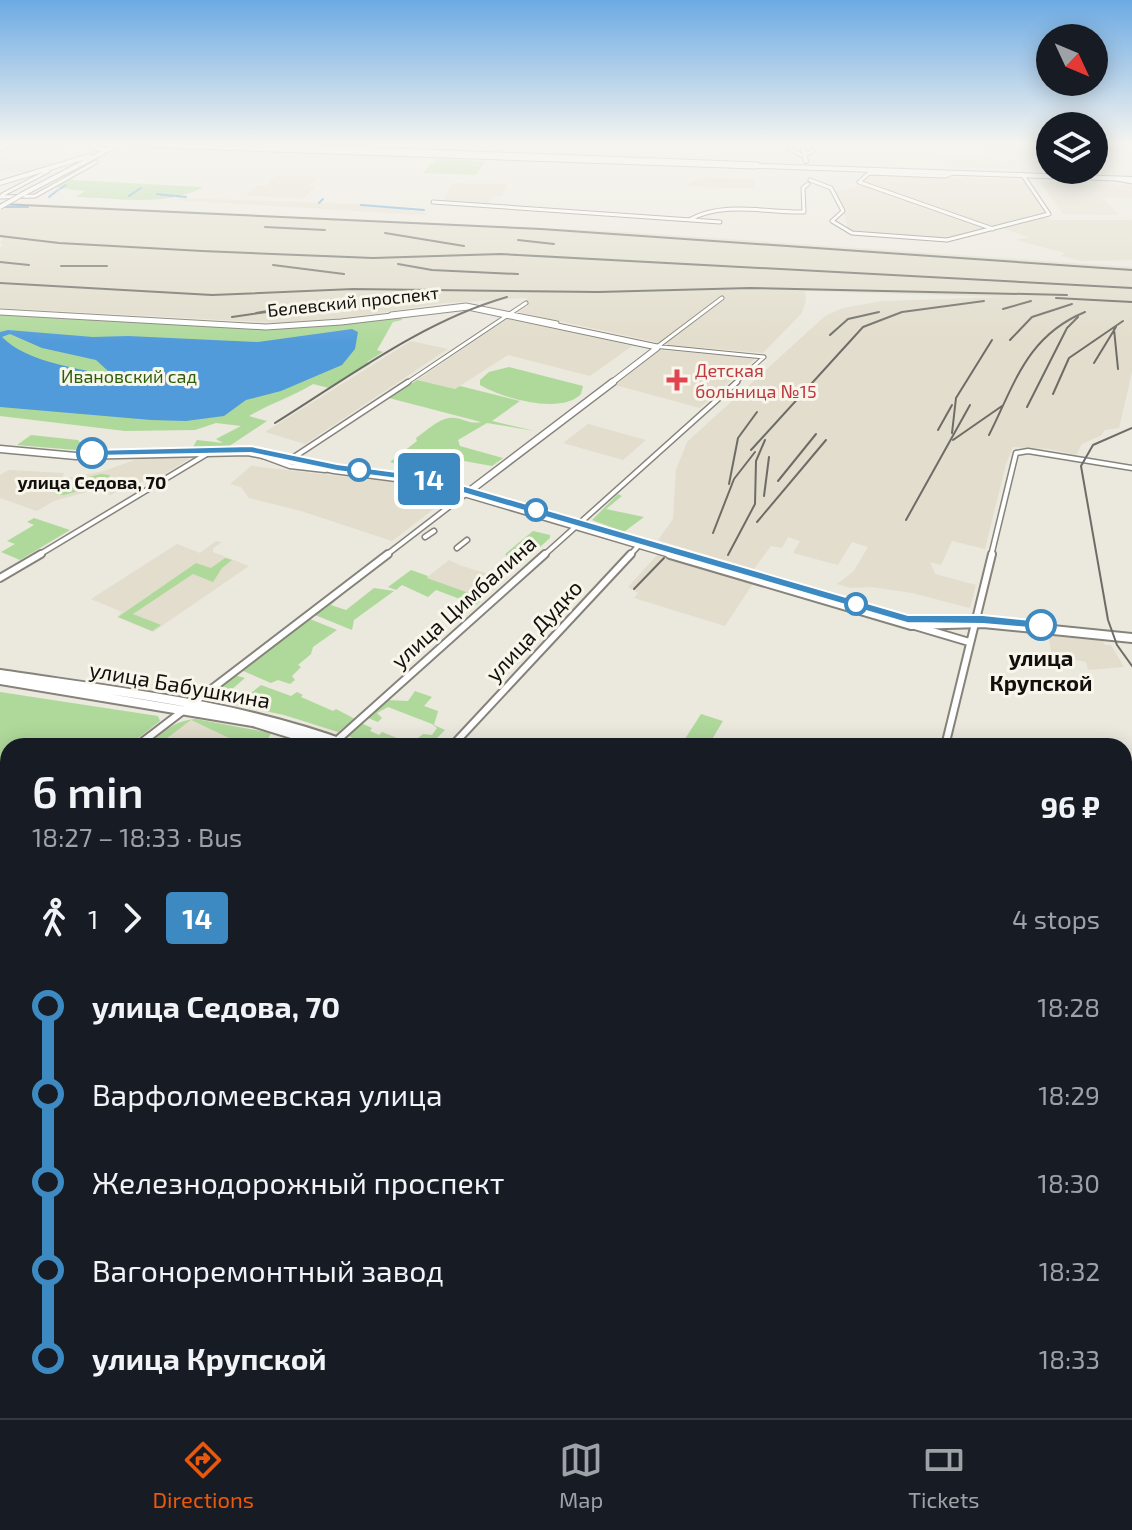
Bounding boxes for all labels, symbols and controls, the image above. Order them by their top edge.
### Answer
north arrow [1036,24,1108,96]
map controls [1036,24,1108,184]
button: layers [1036,112,1108,184]
street label: Белевский проспект [266,281,440,321]
place label: Детская больница №15 [695,359,817,402]
park label: Ивановский сад [61,365,197,387]
marker: Детская больница №15 [666,369,688,391]
marker: улица Седова, 70 [77,438,107,468]
line badge: 14 [393,453,465,505]
unlabelled marker [348,459,370,481]
text: 14 [414,462,444,496]
place label: улица Седова, 70 [18,471,166,493]
unlabelled marker [525,499,547,521]
street label: улица Цимбалина [385,529,541,674]
street label: улица Дудко [479,574,587,687]
unlabelled marker [845,593,867,615]
marker: улица Крупской [1026,610,1056,640]
place label: улица Крупской [990,644,1092,695]
street label: улица Бабушкина [87,655,272,714]
text: 6 min [32,764,144,817]
text: 96 ₽ [1040,788,1100,824]
text: 18:27 – 18:33 · Bus [32,821,242,852]
icon: walk [32,896,76,940]
icon: forward [110,896,154,940]
text: 14 [182,901,212,935]
text: 1 [88,903,98,934]
text: 4 stops [1012,903,1100,934]
text: улица Седова, 70 [92,988,340,1024]
text: 18:28 [1037,991,1100,1022]
text: Варфоломеевская улица [92,1076,443,1112]
text: 18:29 [1038,1079,1100,1110]
text: Железнодорожный проспект [92,1164,504,1200]
text: 18:30 [1038,1167,1100,1198]
text: Вагоноремонтный завод [92,1252,444,1288]
text: 18:32 [1039,1255,1100,1286]
text: улица Крупской [92,1340,327,1376]
text: 18:33 [1039,1343,1100,1374]
tab: Directions [153,1438,254,1512]
tab: Map [559,1438,603,1512]
tab: Tickets [908,1438,979,1512]

